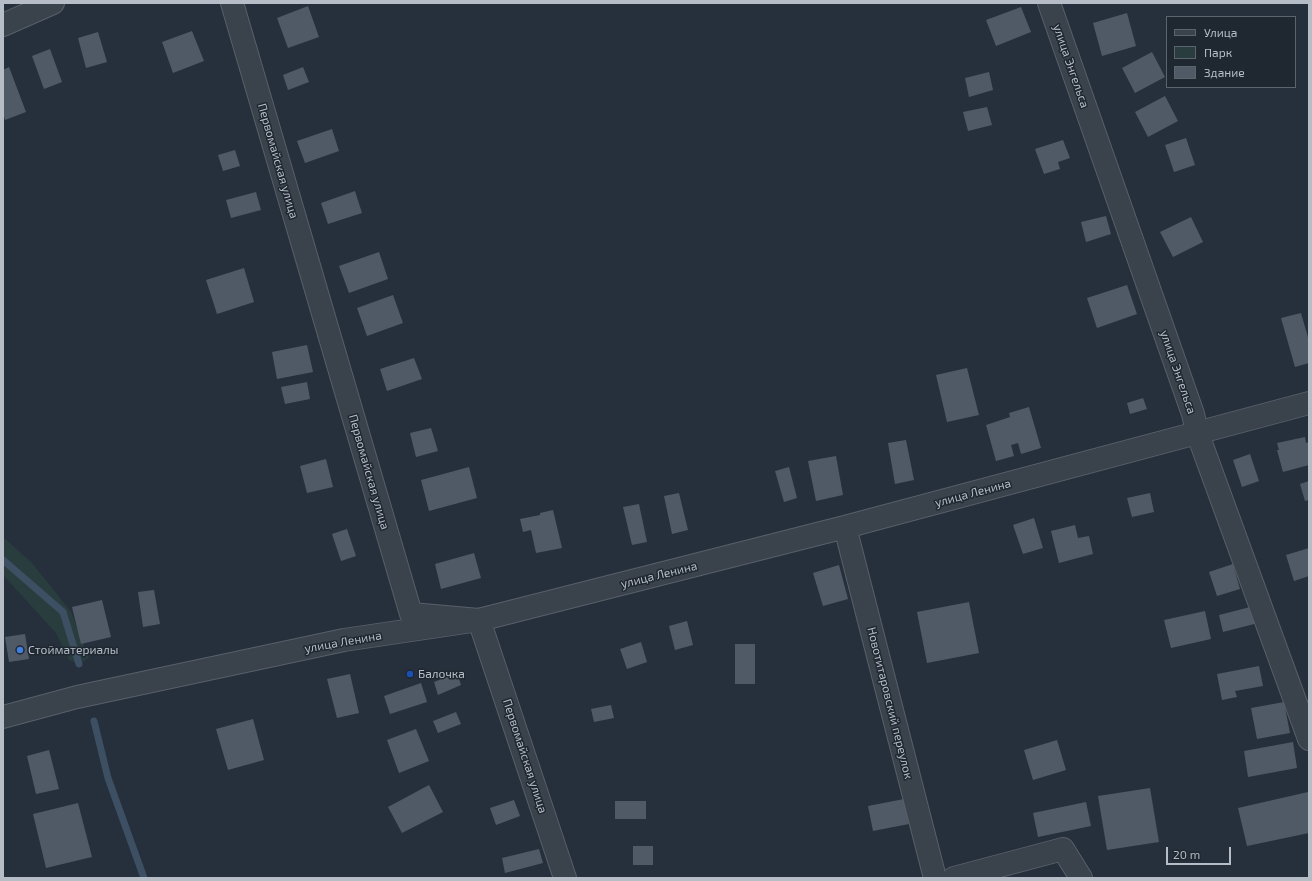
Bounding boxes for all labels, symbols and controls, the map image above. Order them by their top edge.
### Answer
legend [1166,16,1296,88]
street label: улица Энгельса [1050,22,1092,110]
text: Улица [1204,25,1237,39]
text: Парк [1204,45,1232,59]
text: Здание [1204,65,1245,79]
street label: Первомайская улица [255,102,301,220]
street label: улица Энгельса [1157,328,1199,416]
street label: Первомайская улица [346,413,392,531]
street label: улица Ленина [933,476,1013,510]
street label: улица Ленина [619,559,699,591]
street label: Новотитаровский переулок [864,626,916,780]
street label: улица Ленина [303,628,383,656]
place label: Стойматериалы [28,643,118,657]
marker: Стойматериалы [15,645,25,655]
place label: Балочка [418,667,465,681]
marker: Балочка [405,669,415,679]
street label: Первомайская улица [500,697,550,815]
scale bar [1168,839,1233,865]
text: 20 m [1173,847,1200,861]

